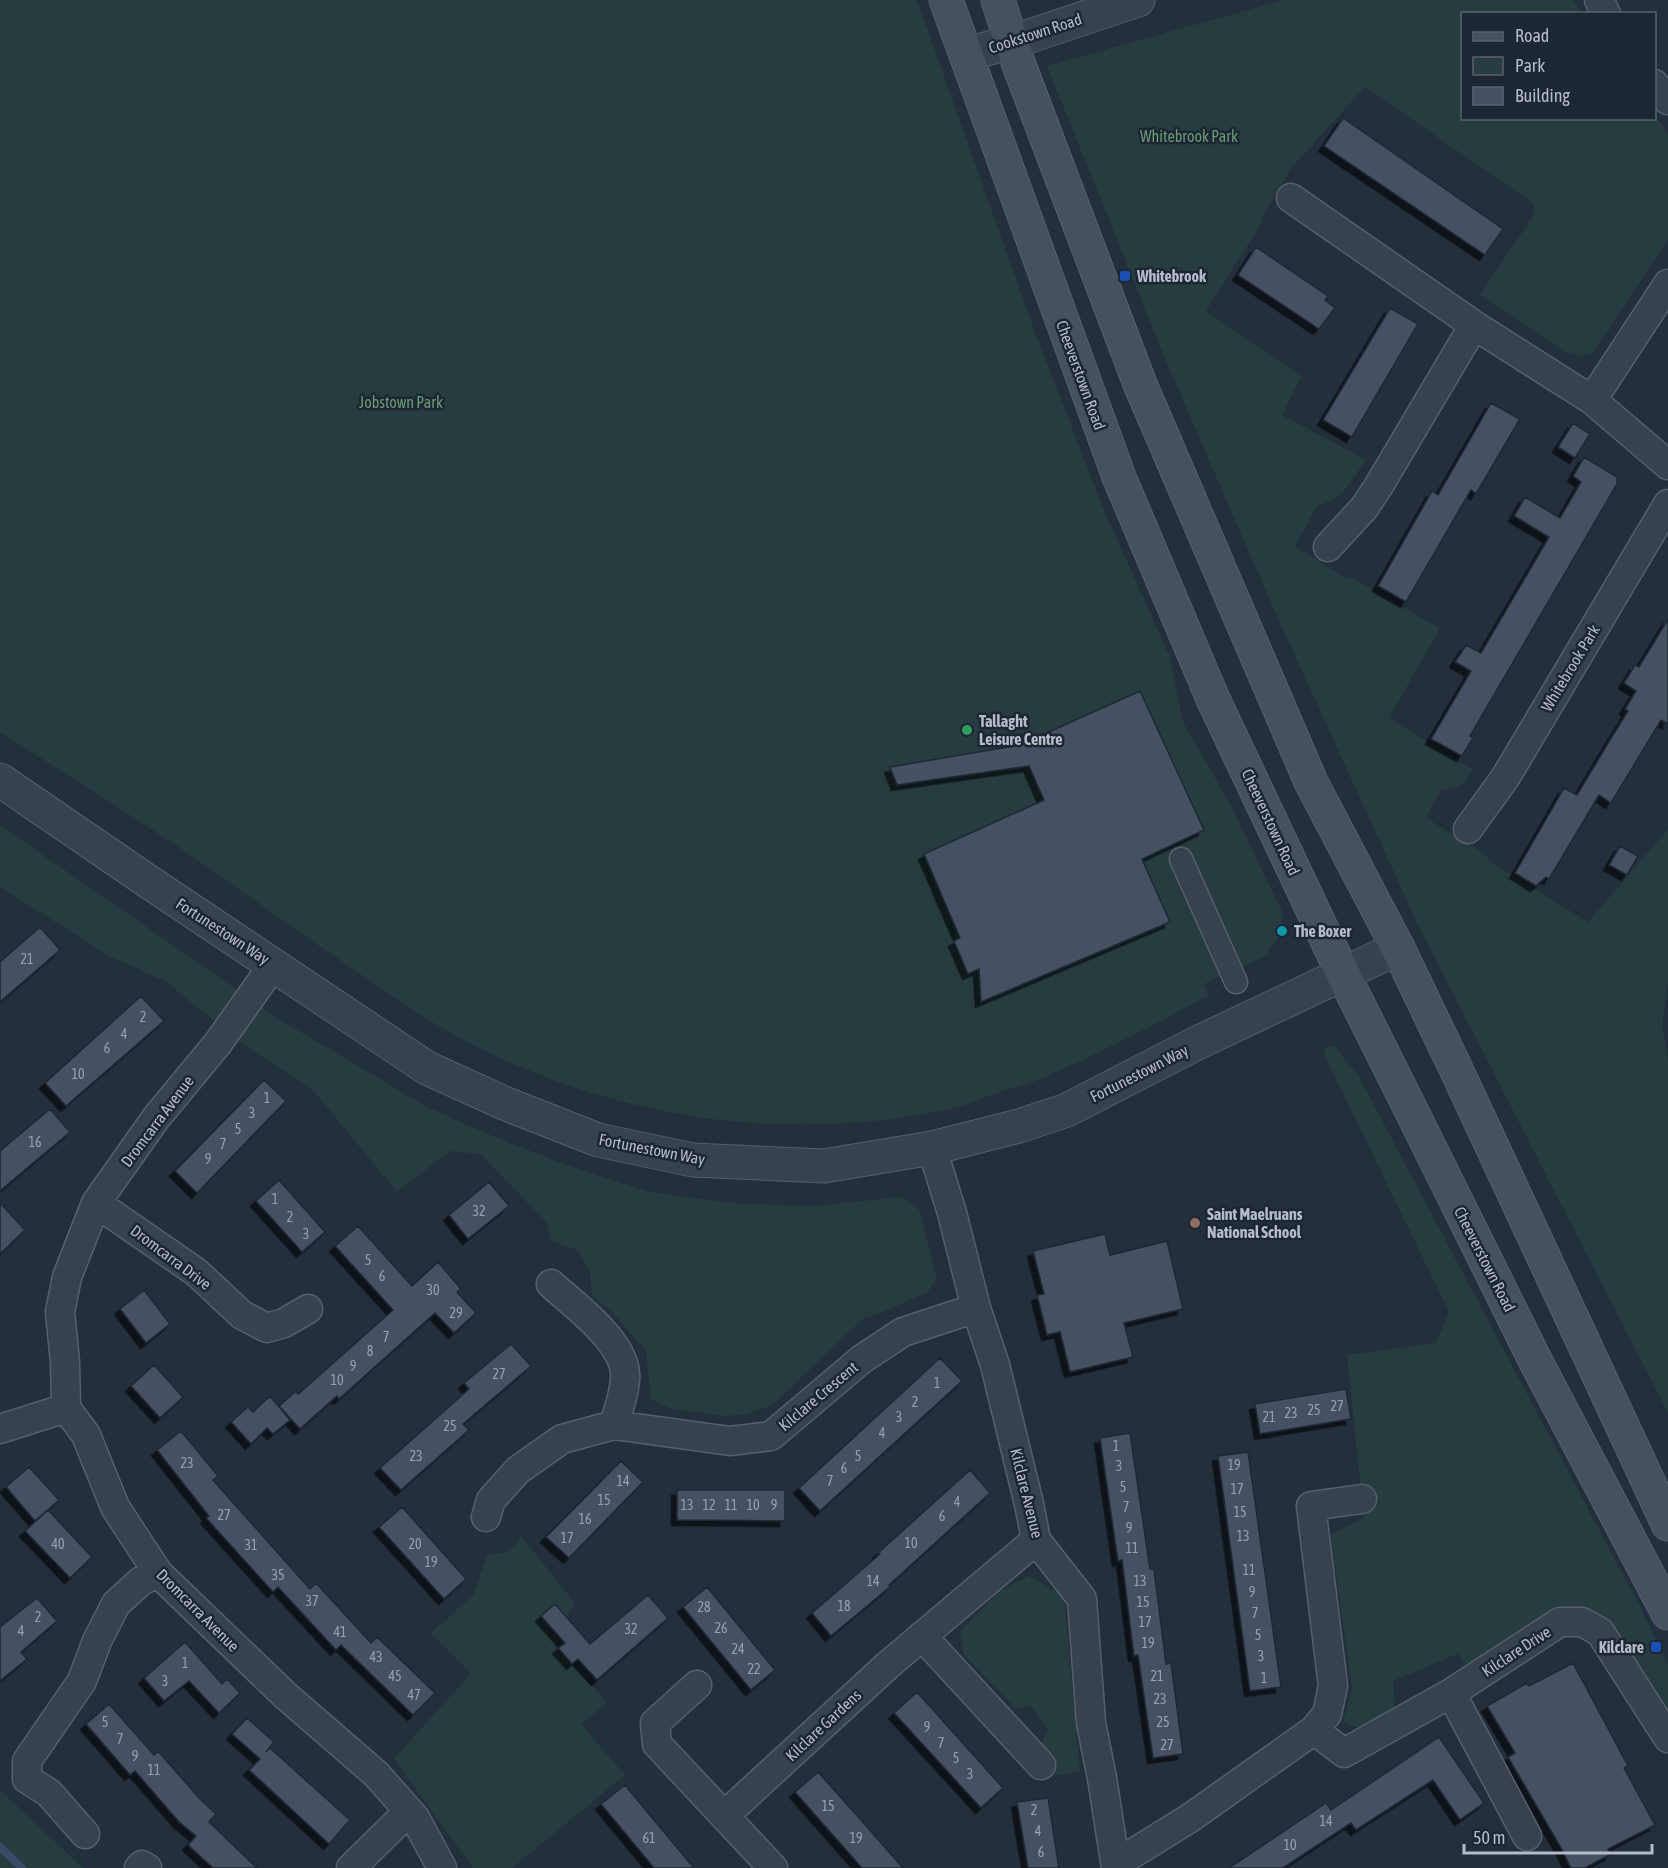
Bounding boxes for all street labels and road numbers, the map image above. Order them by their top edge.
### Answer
street label: Cookstown Road [986,9,1084,57]
street label: Cheeverstown Road [1053,318,1109,432]
street label: Whitebrook Park [1537,621,1603,715]
street label: Cheeverstown Road [1239,766,1303,878]
street label: Fortunestown Way [172,894,273,969]
street label: Fortunestown Way [1087,1040,1192,1106]
street label: Dromcarra Avenue [117,1072,197,1170]
street label: Fortunestown Way [597,1130,707,1169]
street label: Cheeverstown Road [1451,1204,1519,1314]
street label: Dromcarra Drive [127,1221,215,1293]
street label: Kilclare Crescent [775,1357,862,1434]
street label: Kilclare Avenue [1007,1446,1047,1540]
street label: Dromcarra Avenue [153,1565,243,1655]
street label: Kilclare Drive [1478,1622,1554,1680]
street label: Kilclare Gardens [782,1685,865,1764]

